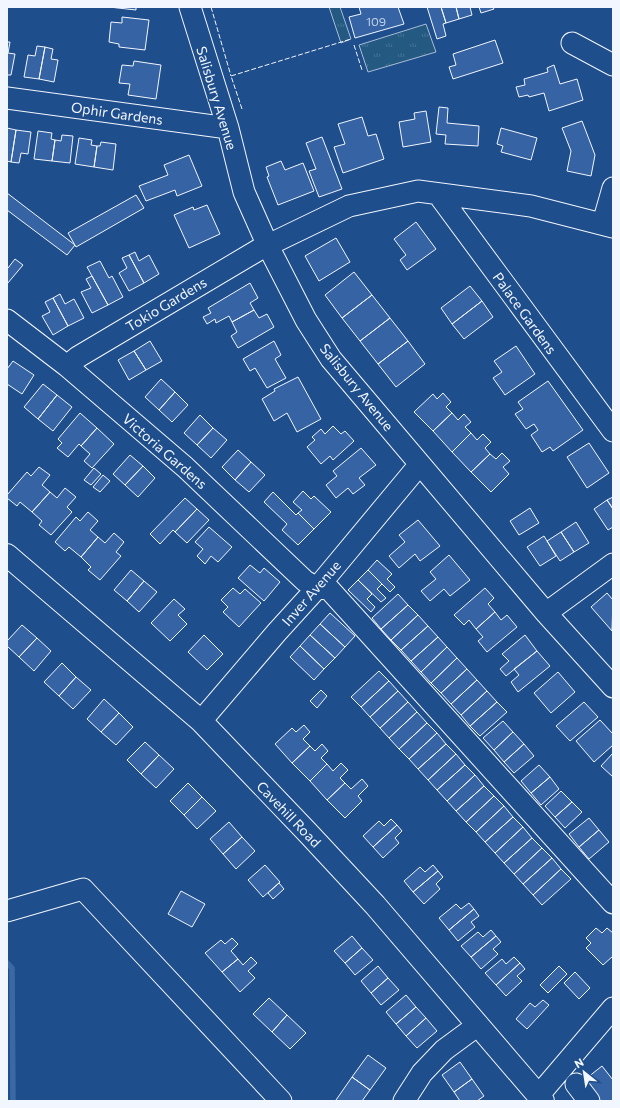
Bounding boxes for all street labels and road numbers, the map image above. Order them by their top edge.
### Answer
street label: Salisbury Avenue [193,44,241,152]
street label: Ophir Gardens [70,98,164,128]
street label: Palace Gardens [490,269,560,357]
street label: Tokio Gardens [122,273,210,335]
street label: Salisbury Avenue [317,340,397,434]
street label: Victoria Gardens [119,410,211,492]
street label: Inver Avenue [278,557,344,629]
street label: Cavehill Road [253,777,325,851]

